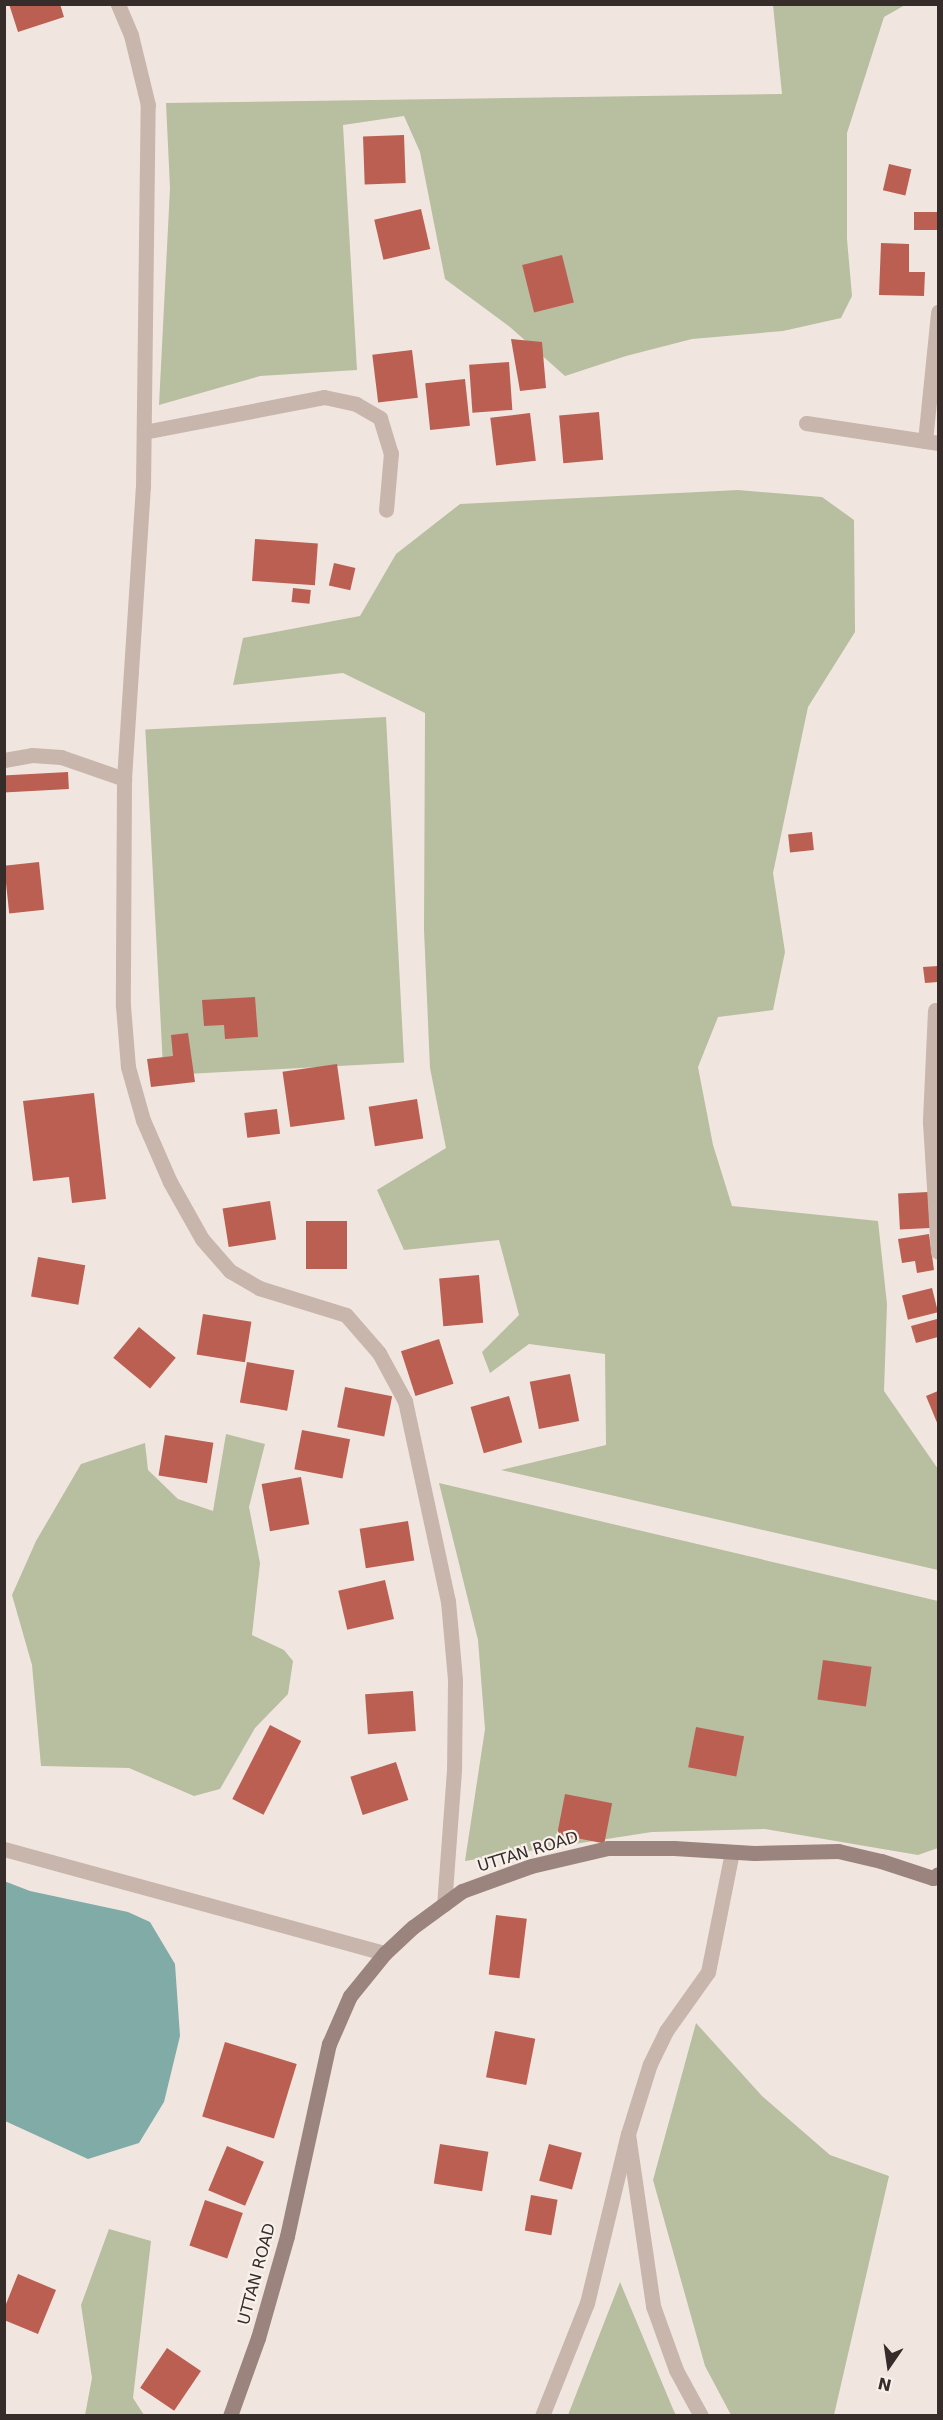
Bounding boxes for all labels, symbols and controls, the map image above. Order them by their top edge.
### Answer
street label: UTTAN ROAD [475,1828,581,1876]
street label: UTTAN ROAD [234,2221,280,2327]
north arrow [859,2336,919,2396]
text: N [876,2373,894,2395]

